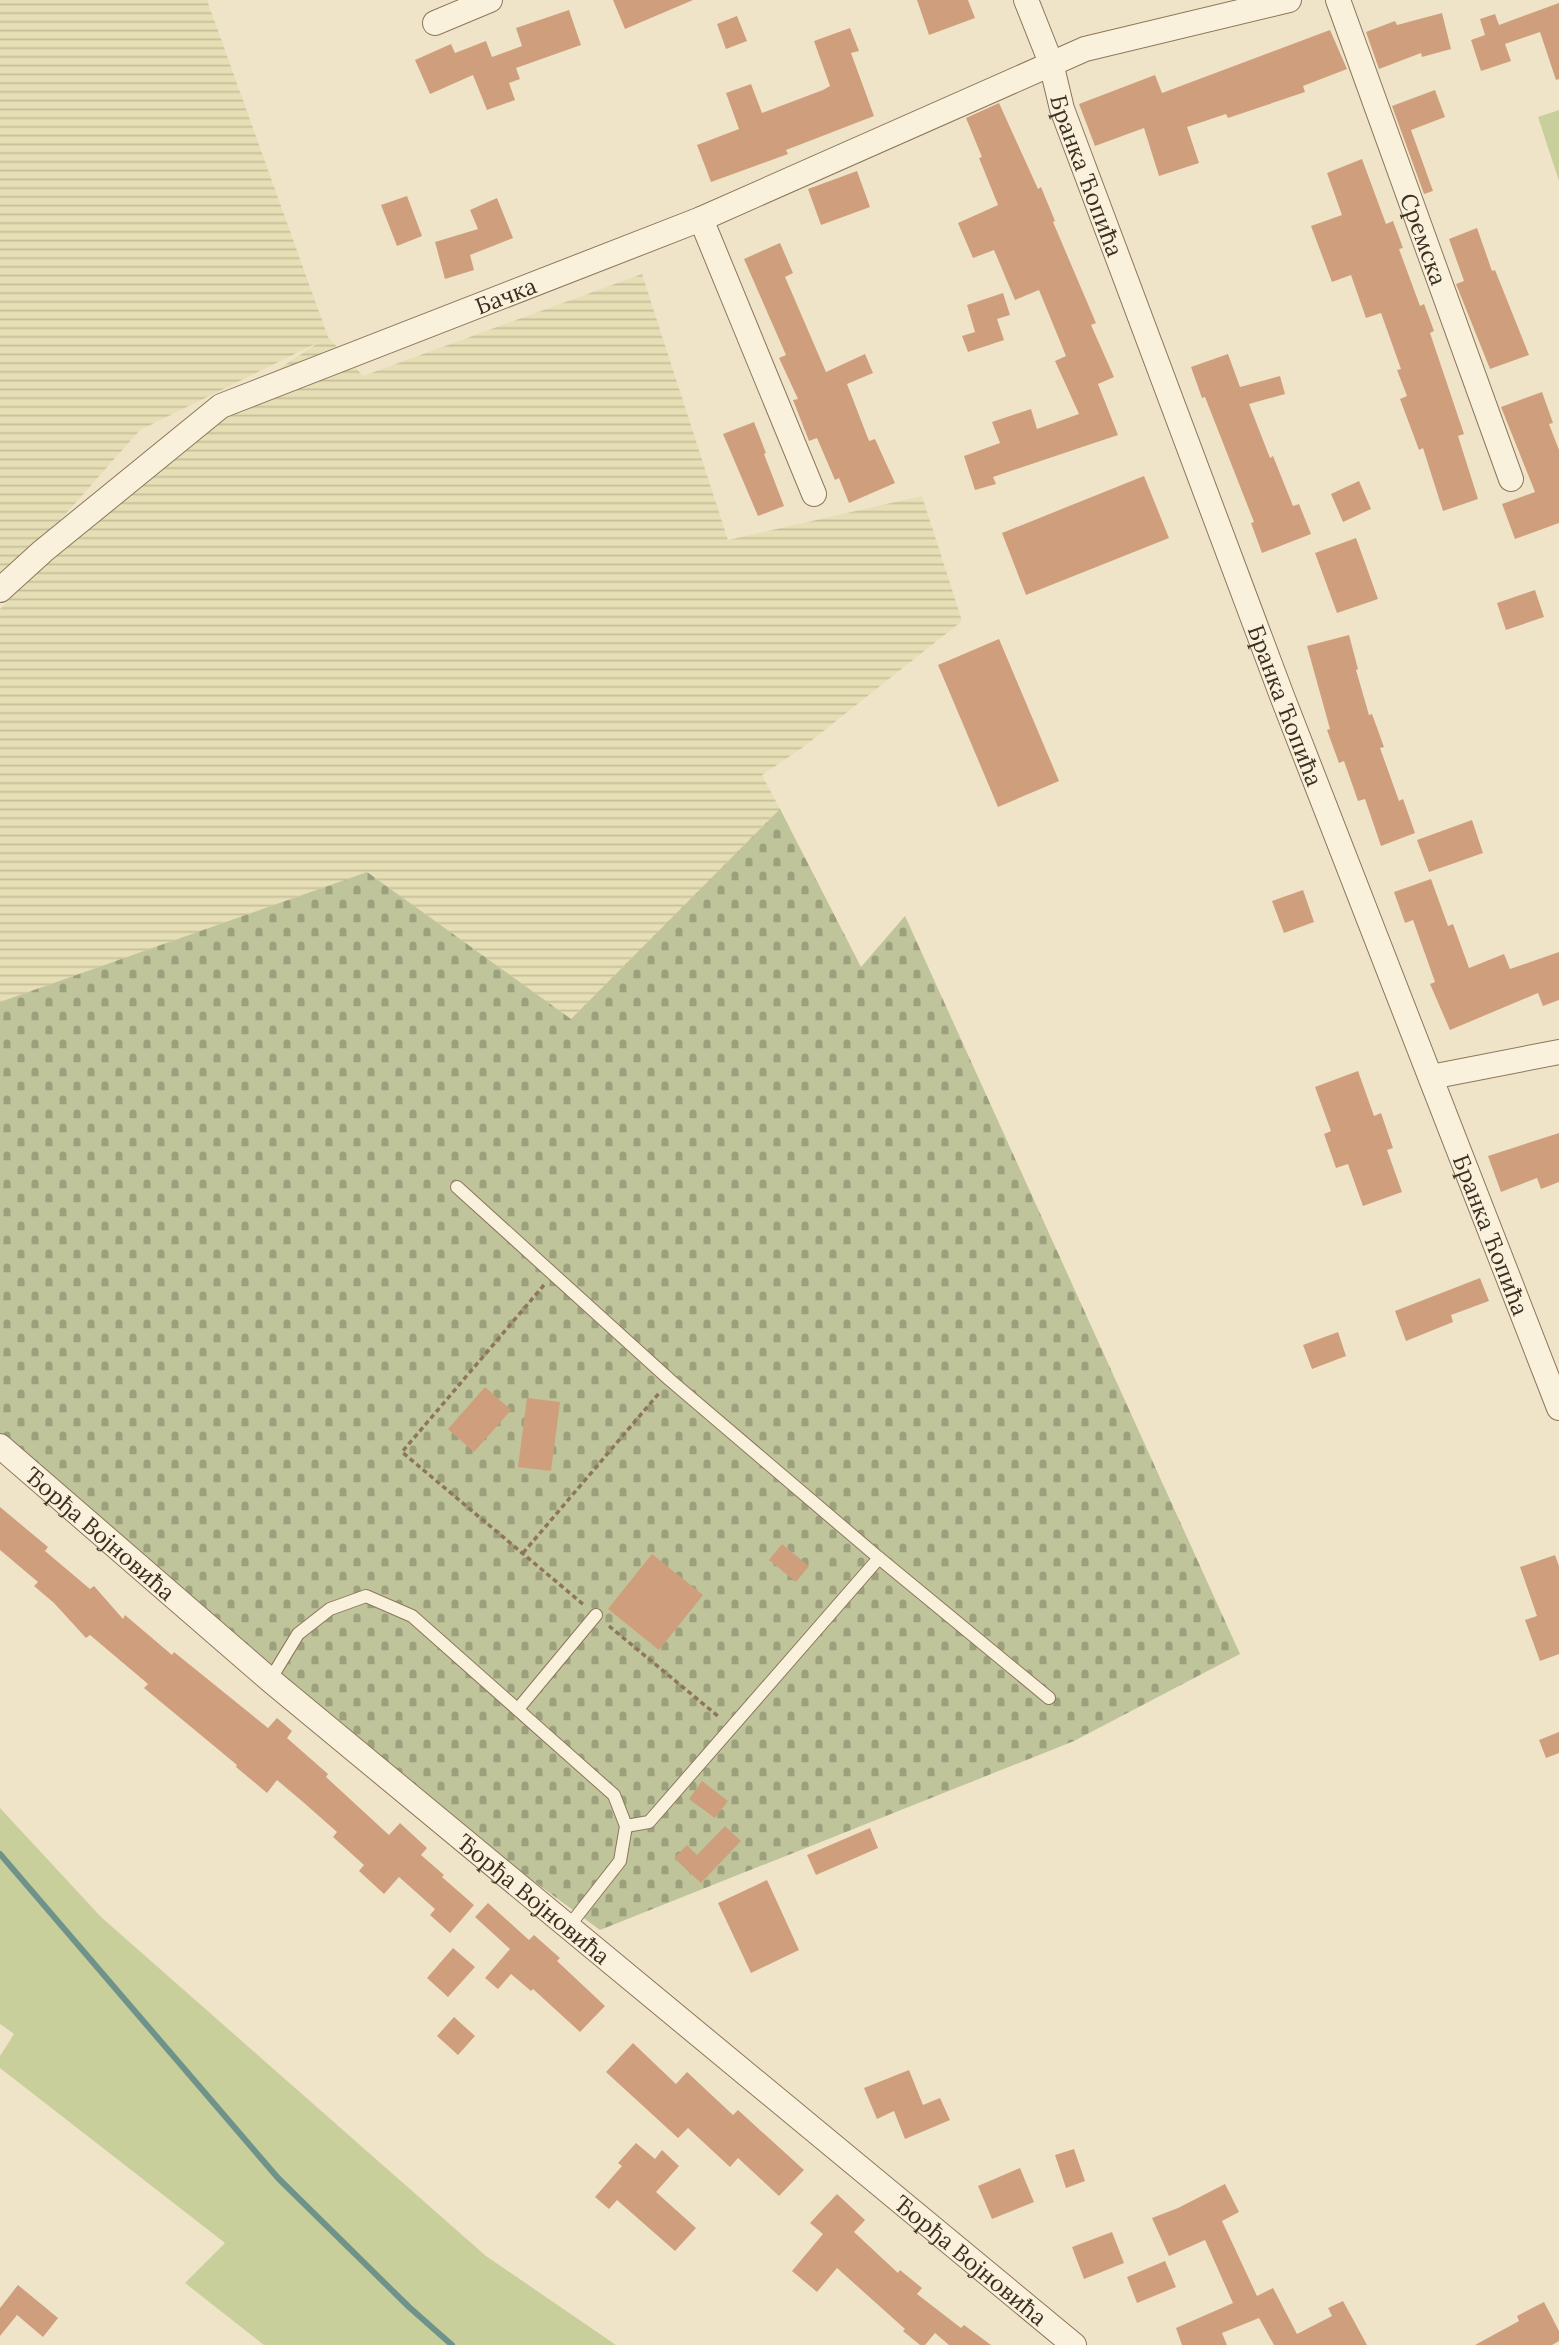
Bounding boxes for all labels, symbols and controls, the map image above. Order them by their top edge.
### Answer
street label: Бранка Ћопића [1045,92,1130,260]
street label: Сремска [1394,189,1454,289]
street label: Бачка [471,270,540,320]
street label: Бранка Ћопића [1242,621,1330,790]
street label: Бранка Ћопића [1447,1150,1536,1319]
street label: Ђорђа Војновића [19,1460,182,1606]
street label: Ђорђа Војновића [452,1827,617,1970]
street label: Ђорђа Војновића [889,2188,1053,2332]

